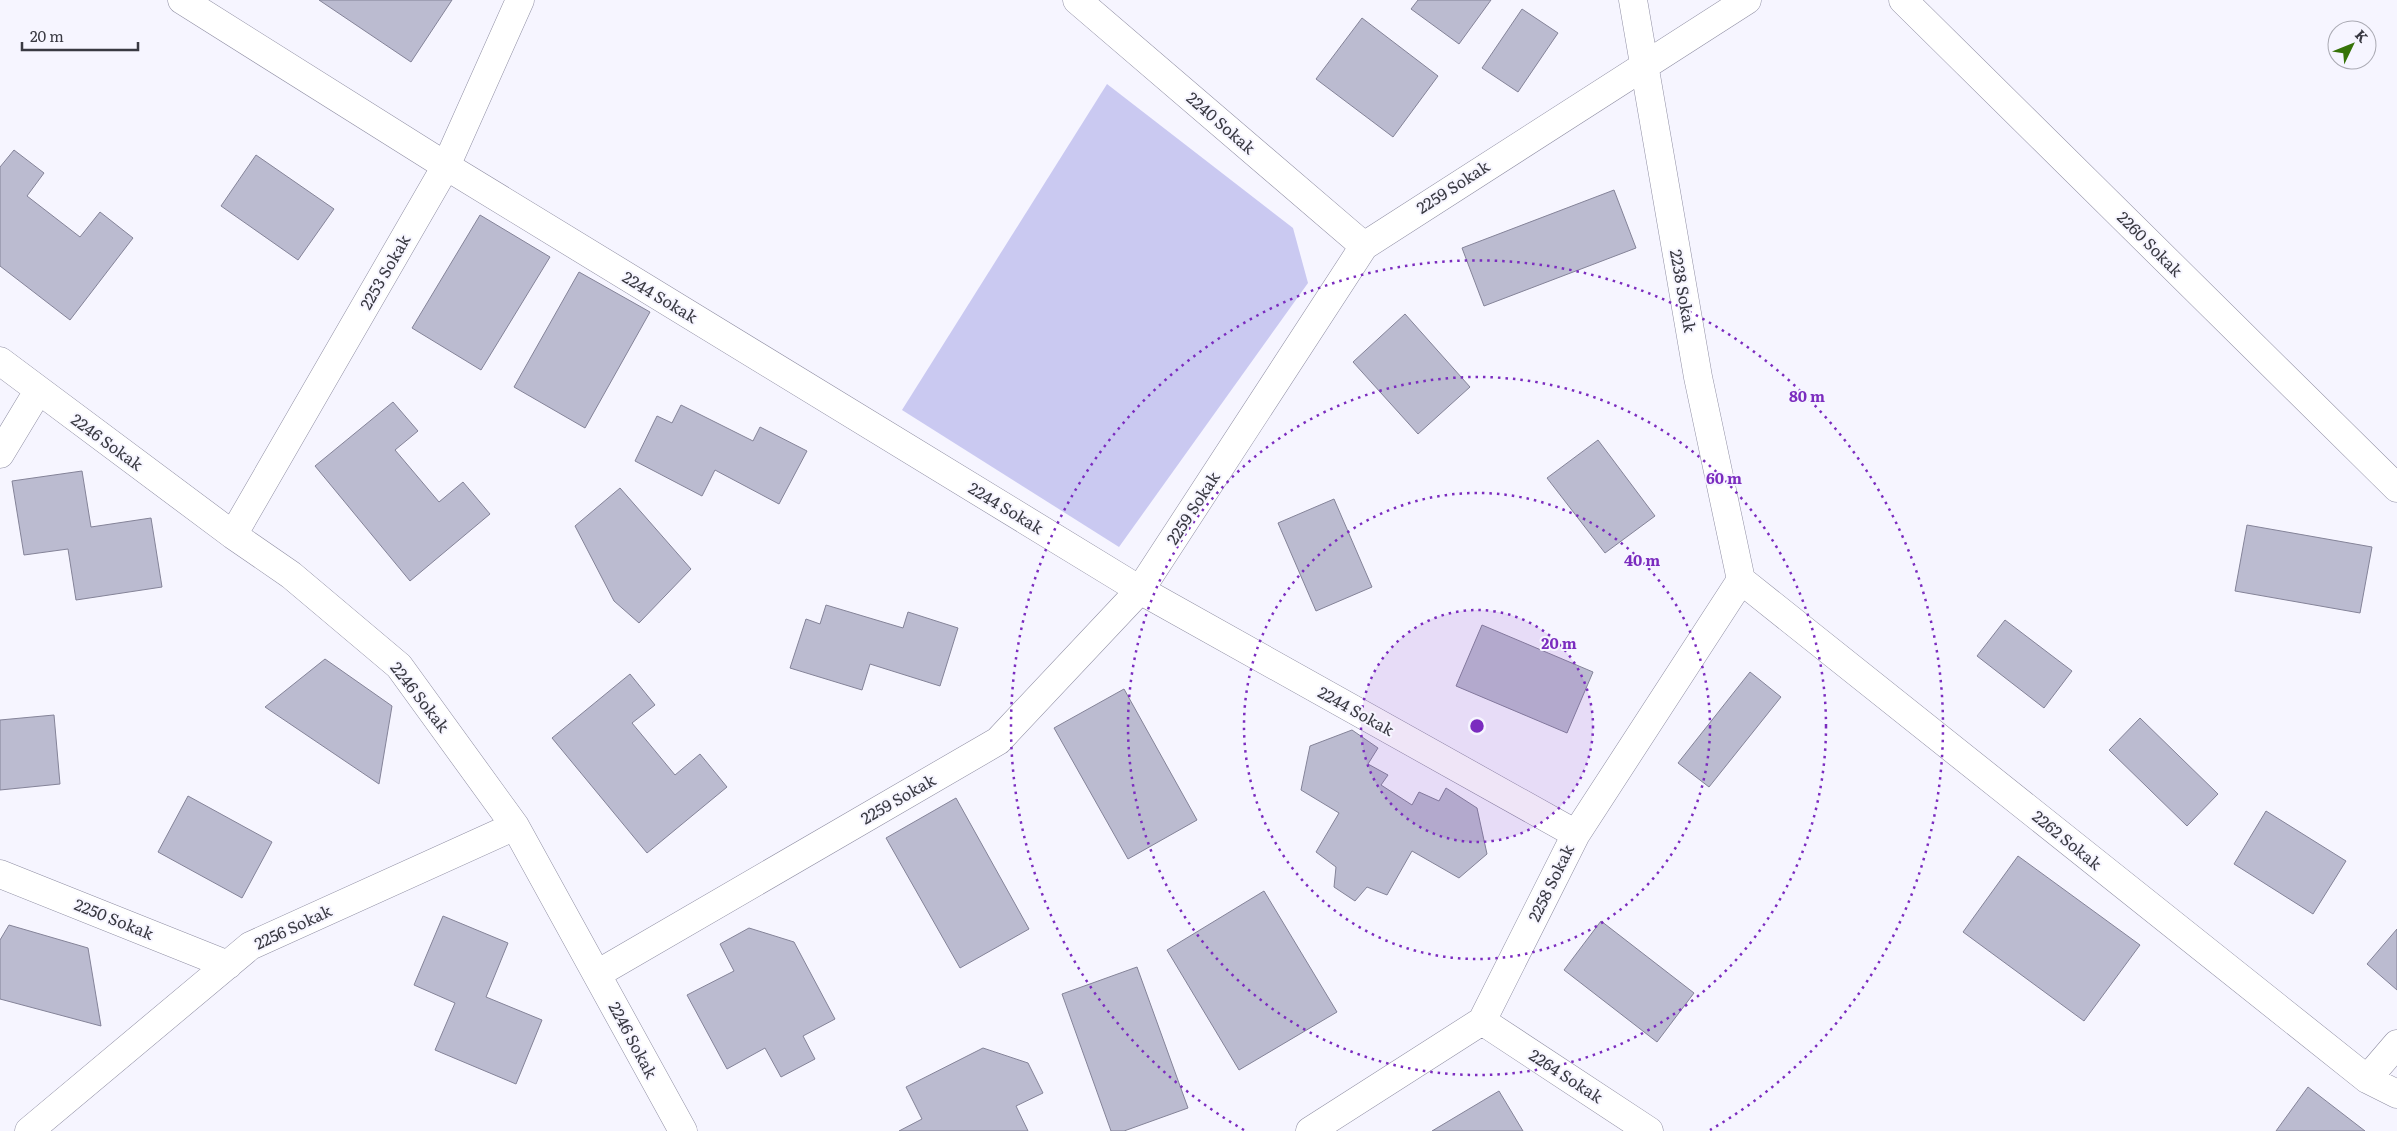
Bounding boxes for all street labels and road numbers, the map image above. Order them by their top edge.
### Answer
street label: 2240 Sokak [1182,86,1262,159]
street label: 2259 Sokak [1411,153,1494,219]
street label: 2260 Sokak [2112,205,2189,282]
street label: 2253 Sokak [353,229,415,313]
street label: 2238 Sokak [1665,248,1703,334]
street label: 2244 Sokak [618,264,703,328]
street label: 2246 Sokak [67,407,149,476]
street label: 2259 Sokak [1160,466,1225,549]
street label: 2244 Sokak [964,475,1049,539]
street label: 2246 Sokak [386,656,456,737]
street label: 2244 Sokak [1314,679,1399,741]
street label: 2259 Sokak [856,767,940,829]
street label: 2262 Sokak [2028,804,2108,875]
street label: 2258 Sokak [1521,840,1579,925]
street label: 2250 Sokak [71,891,158,945]
street label: 2256 Sokak [250,898,335,955]
street label: 2246 Sokak [604,997,664,1082]
street label: 2264 Sokak [1525,1042,1608,1108]

